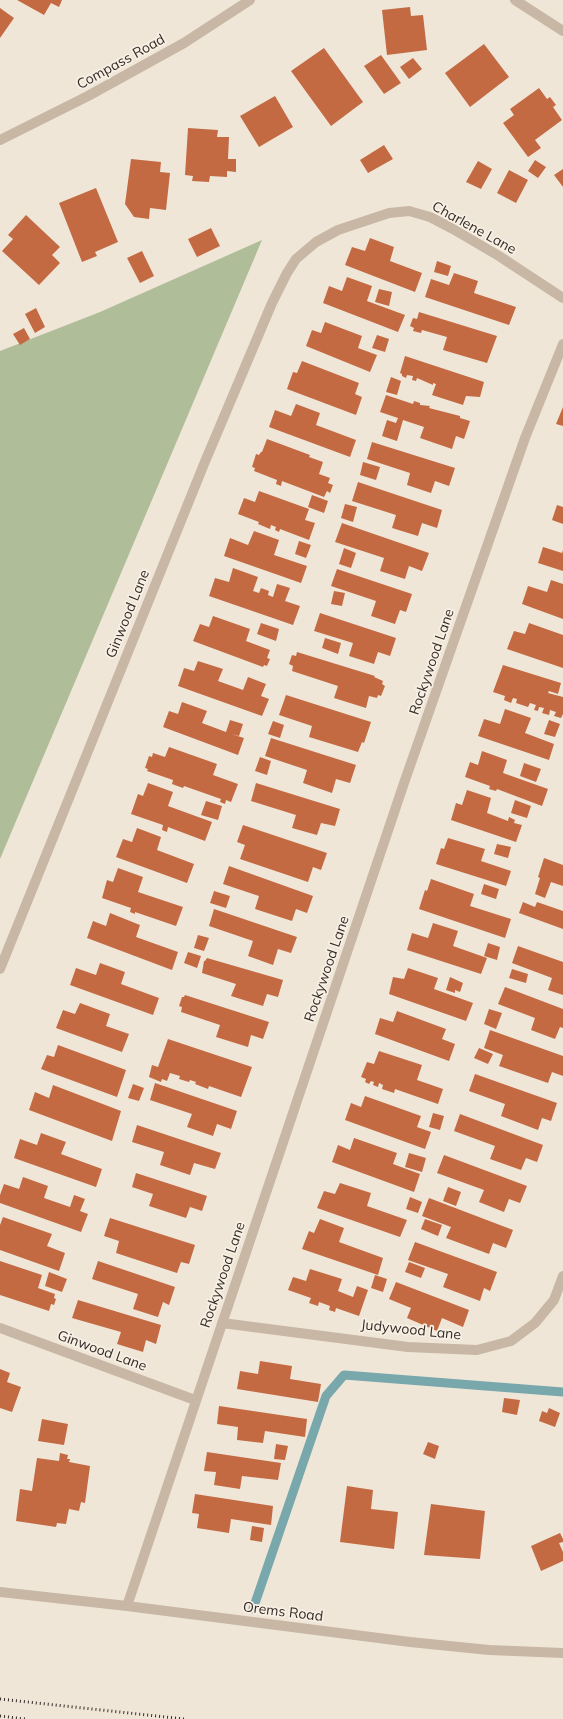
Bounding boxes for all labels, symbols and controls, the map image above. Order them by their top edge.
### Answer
street label: Compass Road [74,31,168,93]
street label: Charlene Lane [429,198,519,258]
street label: Ginwood Lane [103,567,153,661]
street label: Rockywood Lane [406,607,458,717]
street label: Rockywood Lane [301,914,353,1024]
street label: Rockywood Lane [197,1220,249,1330]
street label: Judywood Lane [360,1316,462,1344]
street label: Ginwood Lane [55,1327,149,1375]
street label: Orems Road [242,1599,324,1625]

